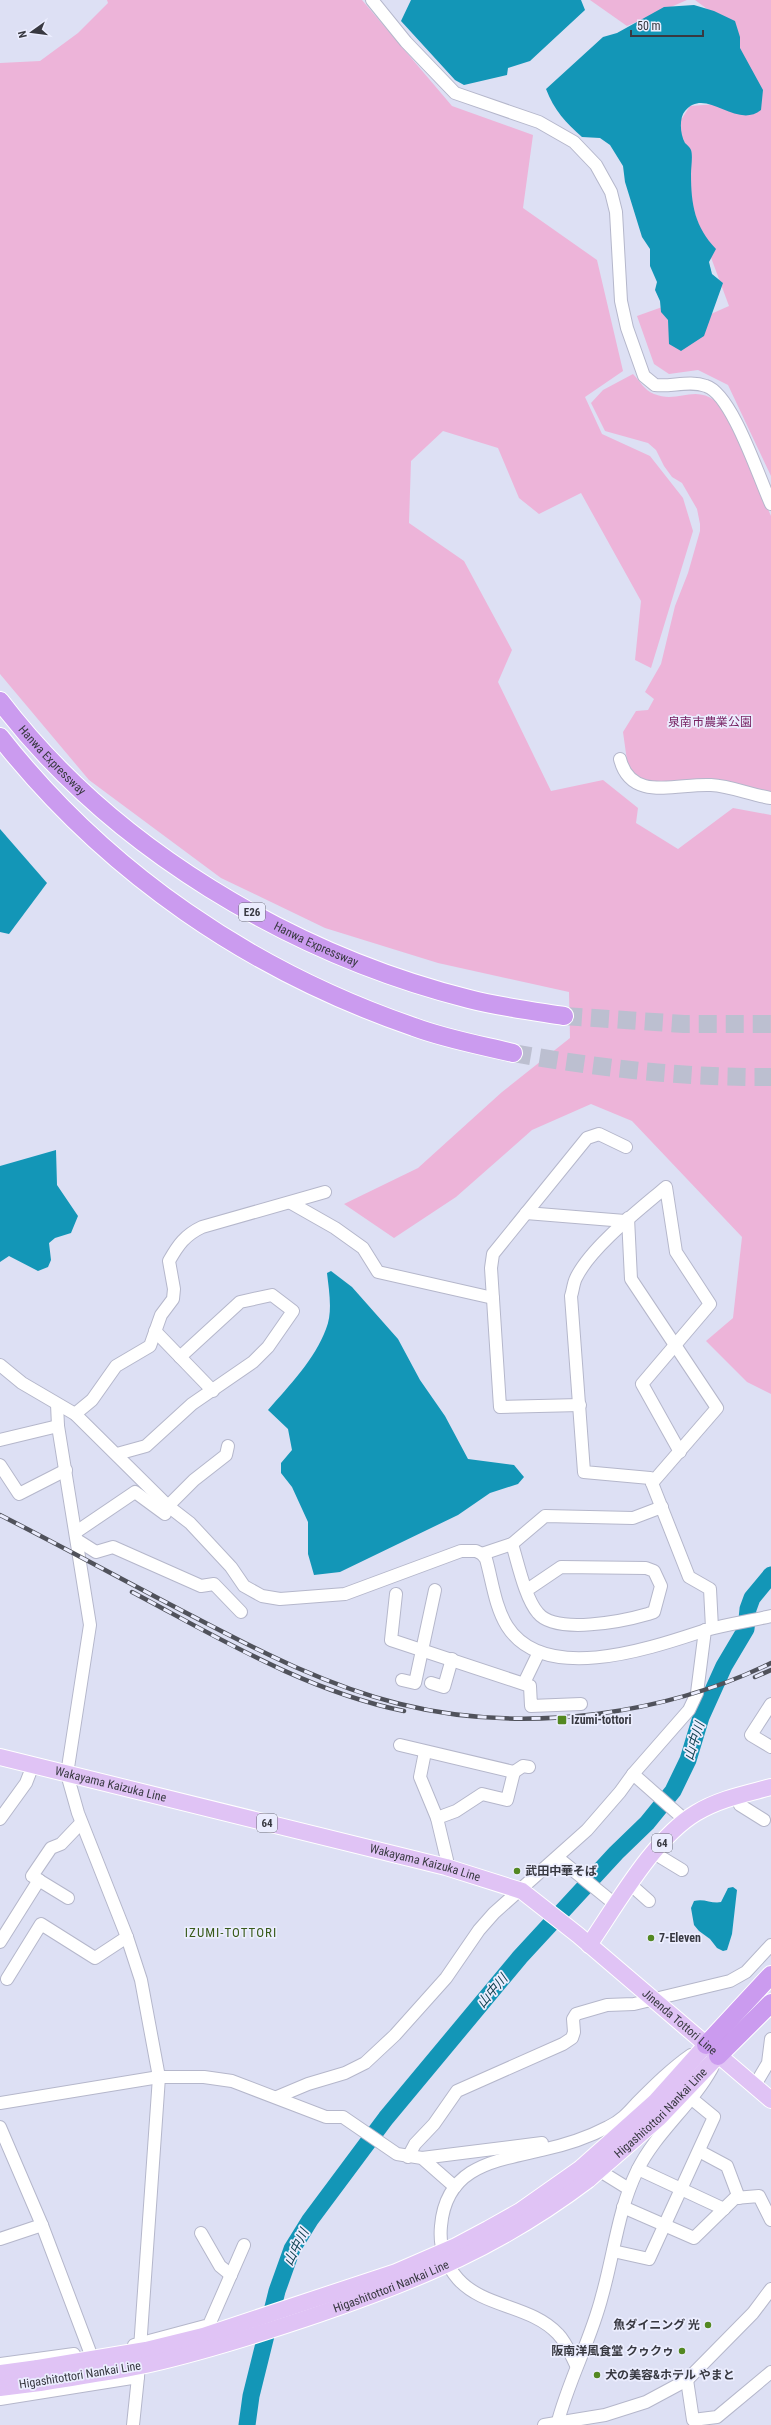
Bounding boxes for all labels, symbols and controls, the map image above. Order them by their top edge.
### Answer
north arrow [12,12,52,52]
scale bar [631,12,703,38]
text: 50 m [637,19,661,33]
text: N [16,29,30,39]
park label: 泉南市農業公園 [668,715,752,729]
street label: Hanwa Expressway [16,723,89,798]
road number: E26 [239,903,265,921]
street label: Hanwa Expressway [272,919,360,969]
place label: Izumi-tottori [571,1713,631,1727]
marker: Izumi-tottori [556,1714,568,1726]
water label: 山中川 [681,1718,708,1762]
street label: Wakayama Kaizuka Line [54,1764,168,1805]
road number: 64 [257,1814,277,1832]
road number: 64 [652,1834,672,1852]
street label: Wakayama Kaizuka Line [368,1841,482,1885]
place label: 武田中華そば [525,1864,597,1878]
marker: 武田中華そば [512,1866,522,1876]
district label: IZUMI-TOTTORI [185,1925,277,1940]
place label: 7-Eleven [659,1931,701,1945]
marker: 7-Eleven [646,1933,656,1943]
water label: 山中川 [474,1970,512,2011]
street label: Jinenda Tottori Line [639,1986,720,2058]
street label: Higashitottori Nankai Line [612,2065,710,2161]
water label: 山中川 [280,2224,312,2268]
street label: Higashitottori Nankai Line [331,2257,451,2315]
place label: 魚ダイニング 光 [613,2318,700,2332]
marker: 魚ダイニング 光 [703,2320,713,2330]
place label: 阪南洋風食堂 クゥクゥ [551,2344,674,2358]
marker: 阪南洋風食堂 クゥクゥ [677,2346,687,2356]
street label: Higashitottori Nankai Line [18,2358,142,2392]
place label: 犬の美容&ホテル やまと [605,2368,735,2382]
marker: 犬の美容&ホテル やまと [592,2370,602,2380]

